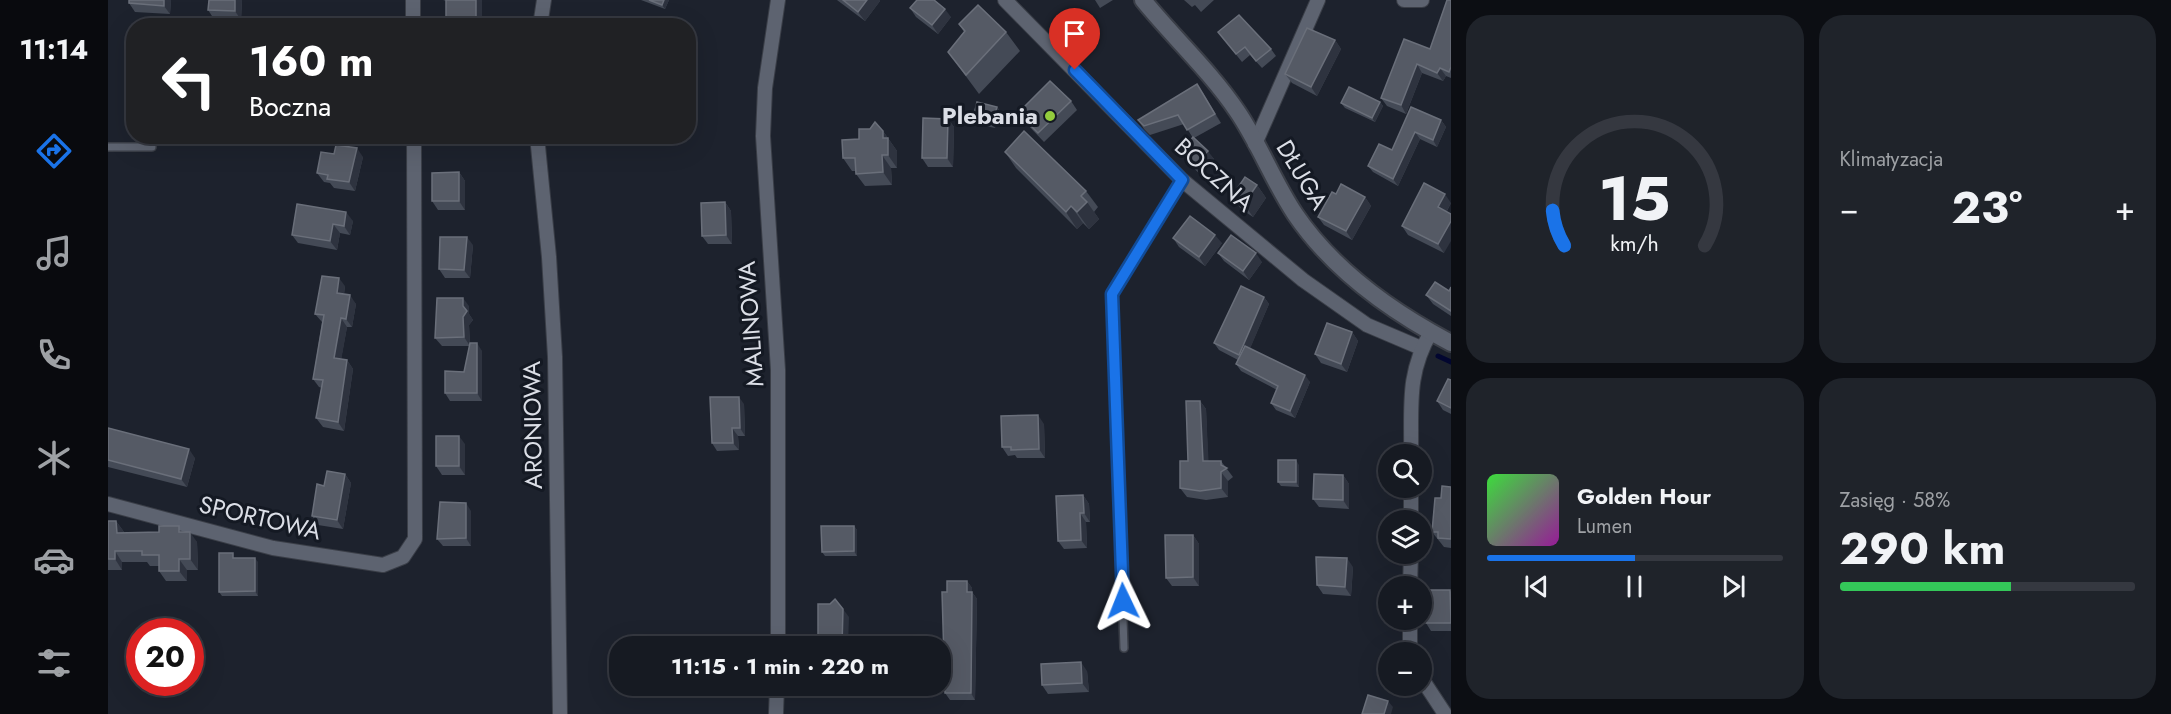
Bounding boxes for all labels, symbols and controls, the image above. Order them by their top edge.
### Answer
pin [1049,8,1100,70]
icon: arrive [1058,17,1091,50]
text: 11:14 [20,30,88,69]
text: 160 m [249,31,373,92]
icon: left [150,42,228,120]
text: Boczna [249,87,331,126]
place label: Plebania [942,98,1038,133]
marker: Plebania [1043,109,1057,123]
icon: directions [33,130,75,172]
street label: BOCZNA [1167,130,1262,220]
street label: DŁUGA [1268,133,1337,216]
text: Klimatyzacja [1840,145,1943,174]
text: 15 [1599,153,1671,243]
text: 23° [1951,175,2022,240]
text: − [1840,185,1859,232]
text: + [2115,185,2135,232]
text: km/h [1611,228,1659,259]
icon: music [33,232,75,274]
street label: MALINOWA [729,260,772,388]
icon: phone [33,334,75,376]
street label: ARONIOWA [514,360,551,489]
icon: climate [33,437,75,479]
map controls [1378,444,1432,696]
button: search [1378,444,1432,498]
text: Golden Hour [1577,480,1711,512]
text: Zasięg · 58% [1840,486,1950,515]
street label: SPORTOWA [196,487,325,549]
button: layers [1378,510,1432,564]
text: Lumen [1577,512,1633,541]
text: 290 km [1840,516,2005,581]
icon: car [33,539,75,581]
position arrow [1091,569,1155,633]
icon: previous [1520,570,1553,603]
icon: pause [1618,570,1651,603]
icon: next [1717,570,1750,603]
button: + [1378,576,1432,630]
speed limit sign: 20 [126,618,204,696]
icon: filters [33,642,75,684]
button: − [1378,642,1432,696]
text: 11:15 · 1 min · 220 m [671,650,889,682]

